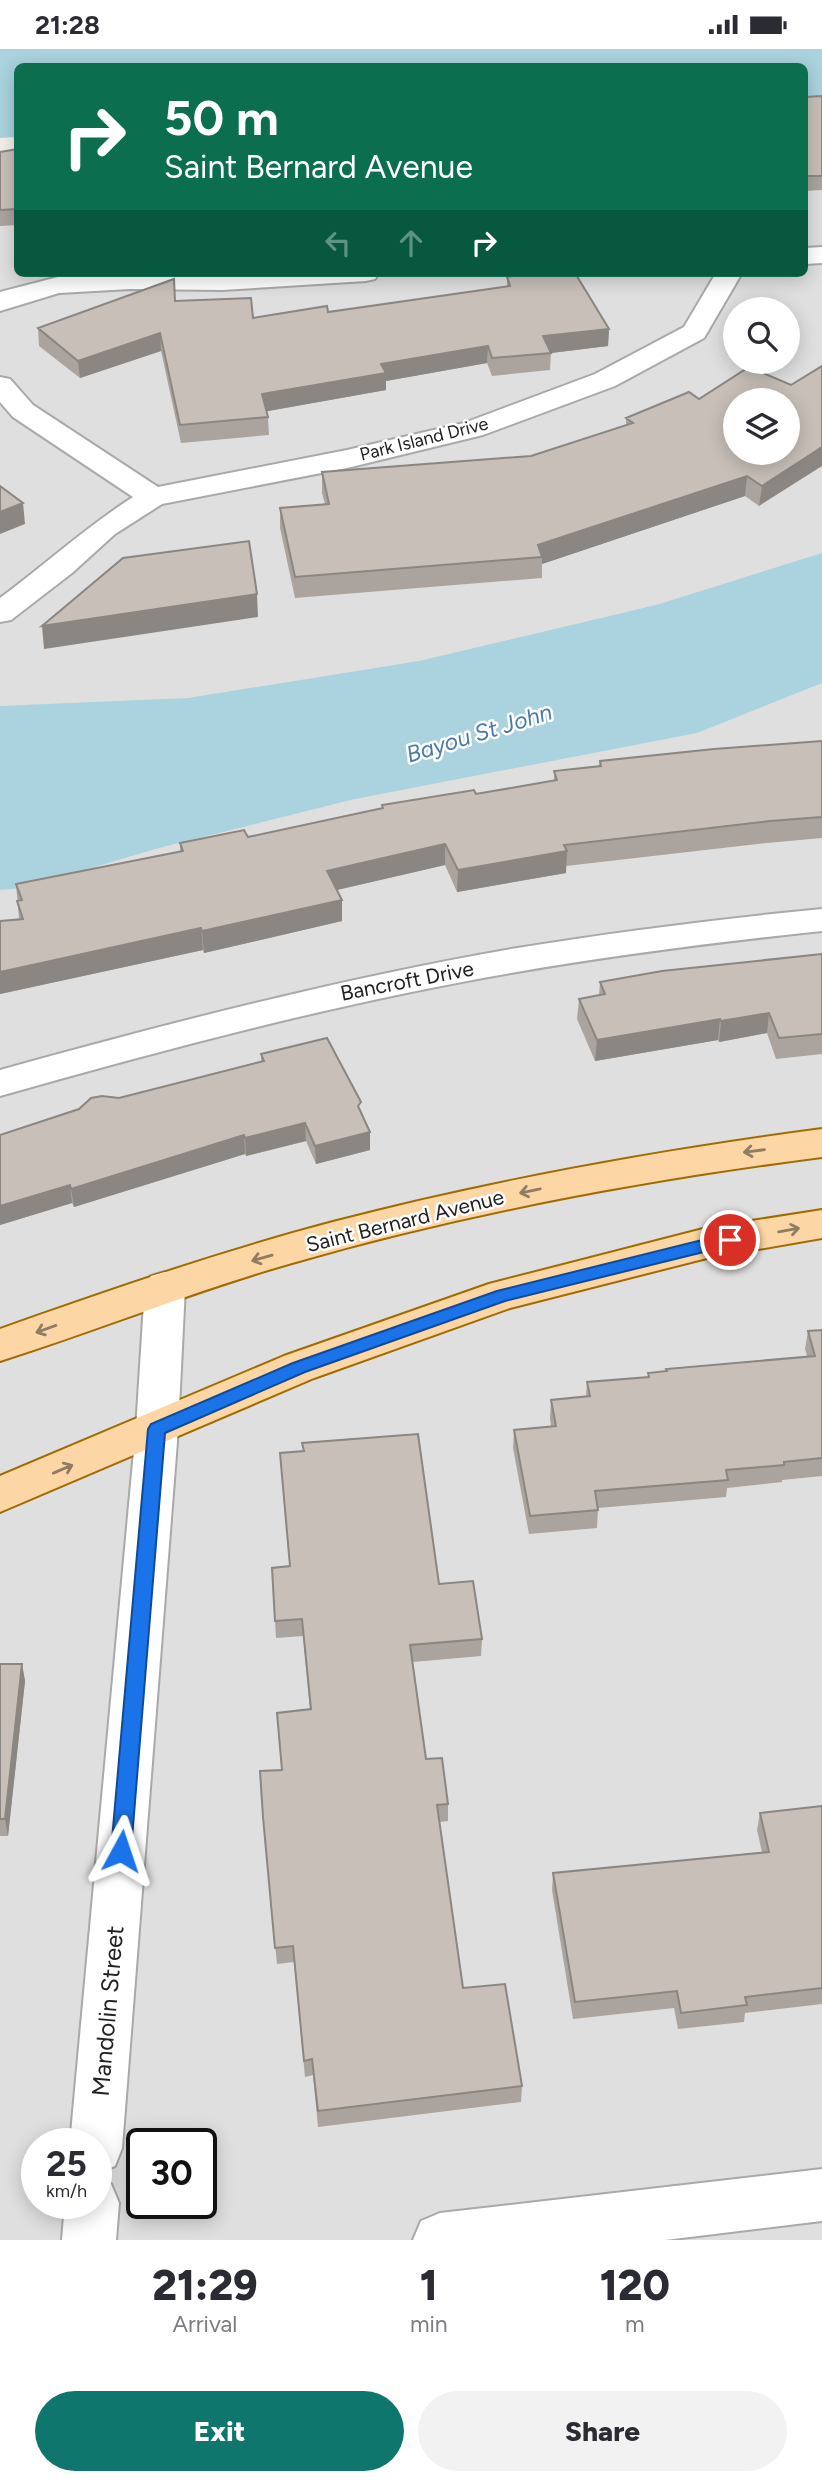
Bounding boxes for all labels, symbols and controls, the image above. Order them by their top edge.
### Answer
text: 21:28 [35,9,100,41]
text: 50 m [164,88,279,147]
icon: right [49,91,140,182]
text: Saint Bernard Avenue [164,148,473,186]
icon: left [319,224,357,262]
icon: ahead [392,224,430,262]
icon: right [465,224,503,262]
map controls [723,297,800,465]
button: search [723,297,800,374]
button: layers [723,388,800,465]
street label: Park Island Drive [357,412,491,466]
water label: Bayou St John [403,698,555,768]
street label: Bancroft Drive [338,955,476,1006]
one-way arrow [743,1145,766,1158]
street label: Saint Bernard Avenue [303,1184,506,1257]
one-way arrow [519,1185,542,1198]
pin [700,1210,760,1270]
icon: arrive [711,1221,749,1259]
one-way arrow [777,1223,799,1236]
one-way arrow [251,1252,273,1265]
one-way arrow [36,1324,58,1336]
one-way arrow [52,1461,73,1474]
position arrow [84,1814,158,1888]
street label: Mandolin Street [86,1924,129,2098]
speed limit sign: 30 [126,2128,217,2219]
text: 25 [46,2143,87,2185]
text: km/h [46,2180,87,2202]
text: 21:29 [152,2260,258,2311]
text: 1 [420,2260,438,2311]
text: 120 [600,2260,670,2311]
text: Arrival [172,2310,237,2338]
text: min [410,2310,448,2338]
text: m [625,2310,645,2338]
button: Exit [35,2391,404,2471]
button: Share [418,2391,787,2471]

